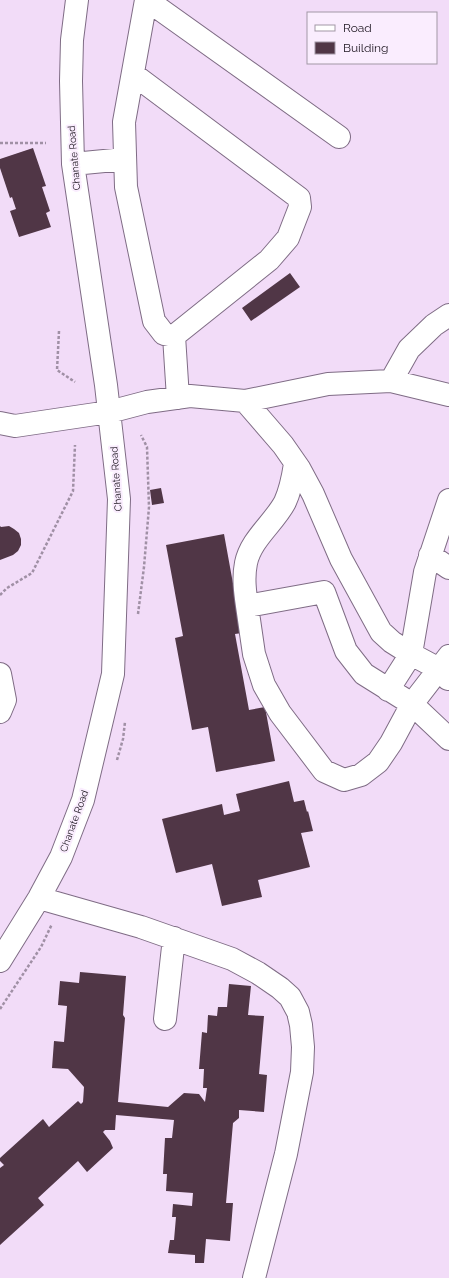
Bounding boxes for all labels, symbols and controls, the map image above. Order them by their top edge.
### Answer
legend [307,12,437,64]
text: Road [343,21,372,35]
text: Building [343,41,389,55]
street label: Chanate Road [66,125,82,191]
street label: Chanate Road [108,446,124,512]
street label: Chanate Road [58,789,90,853]

